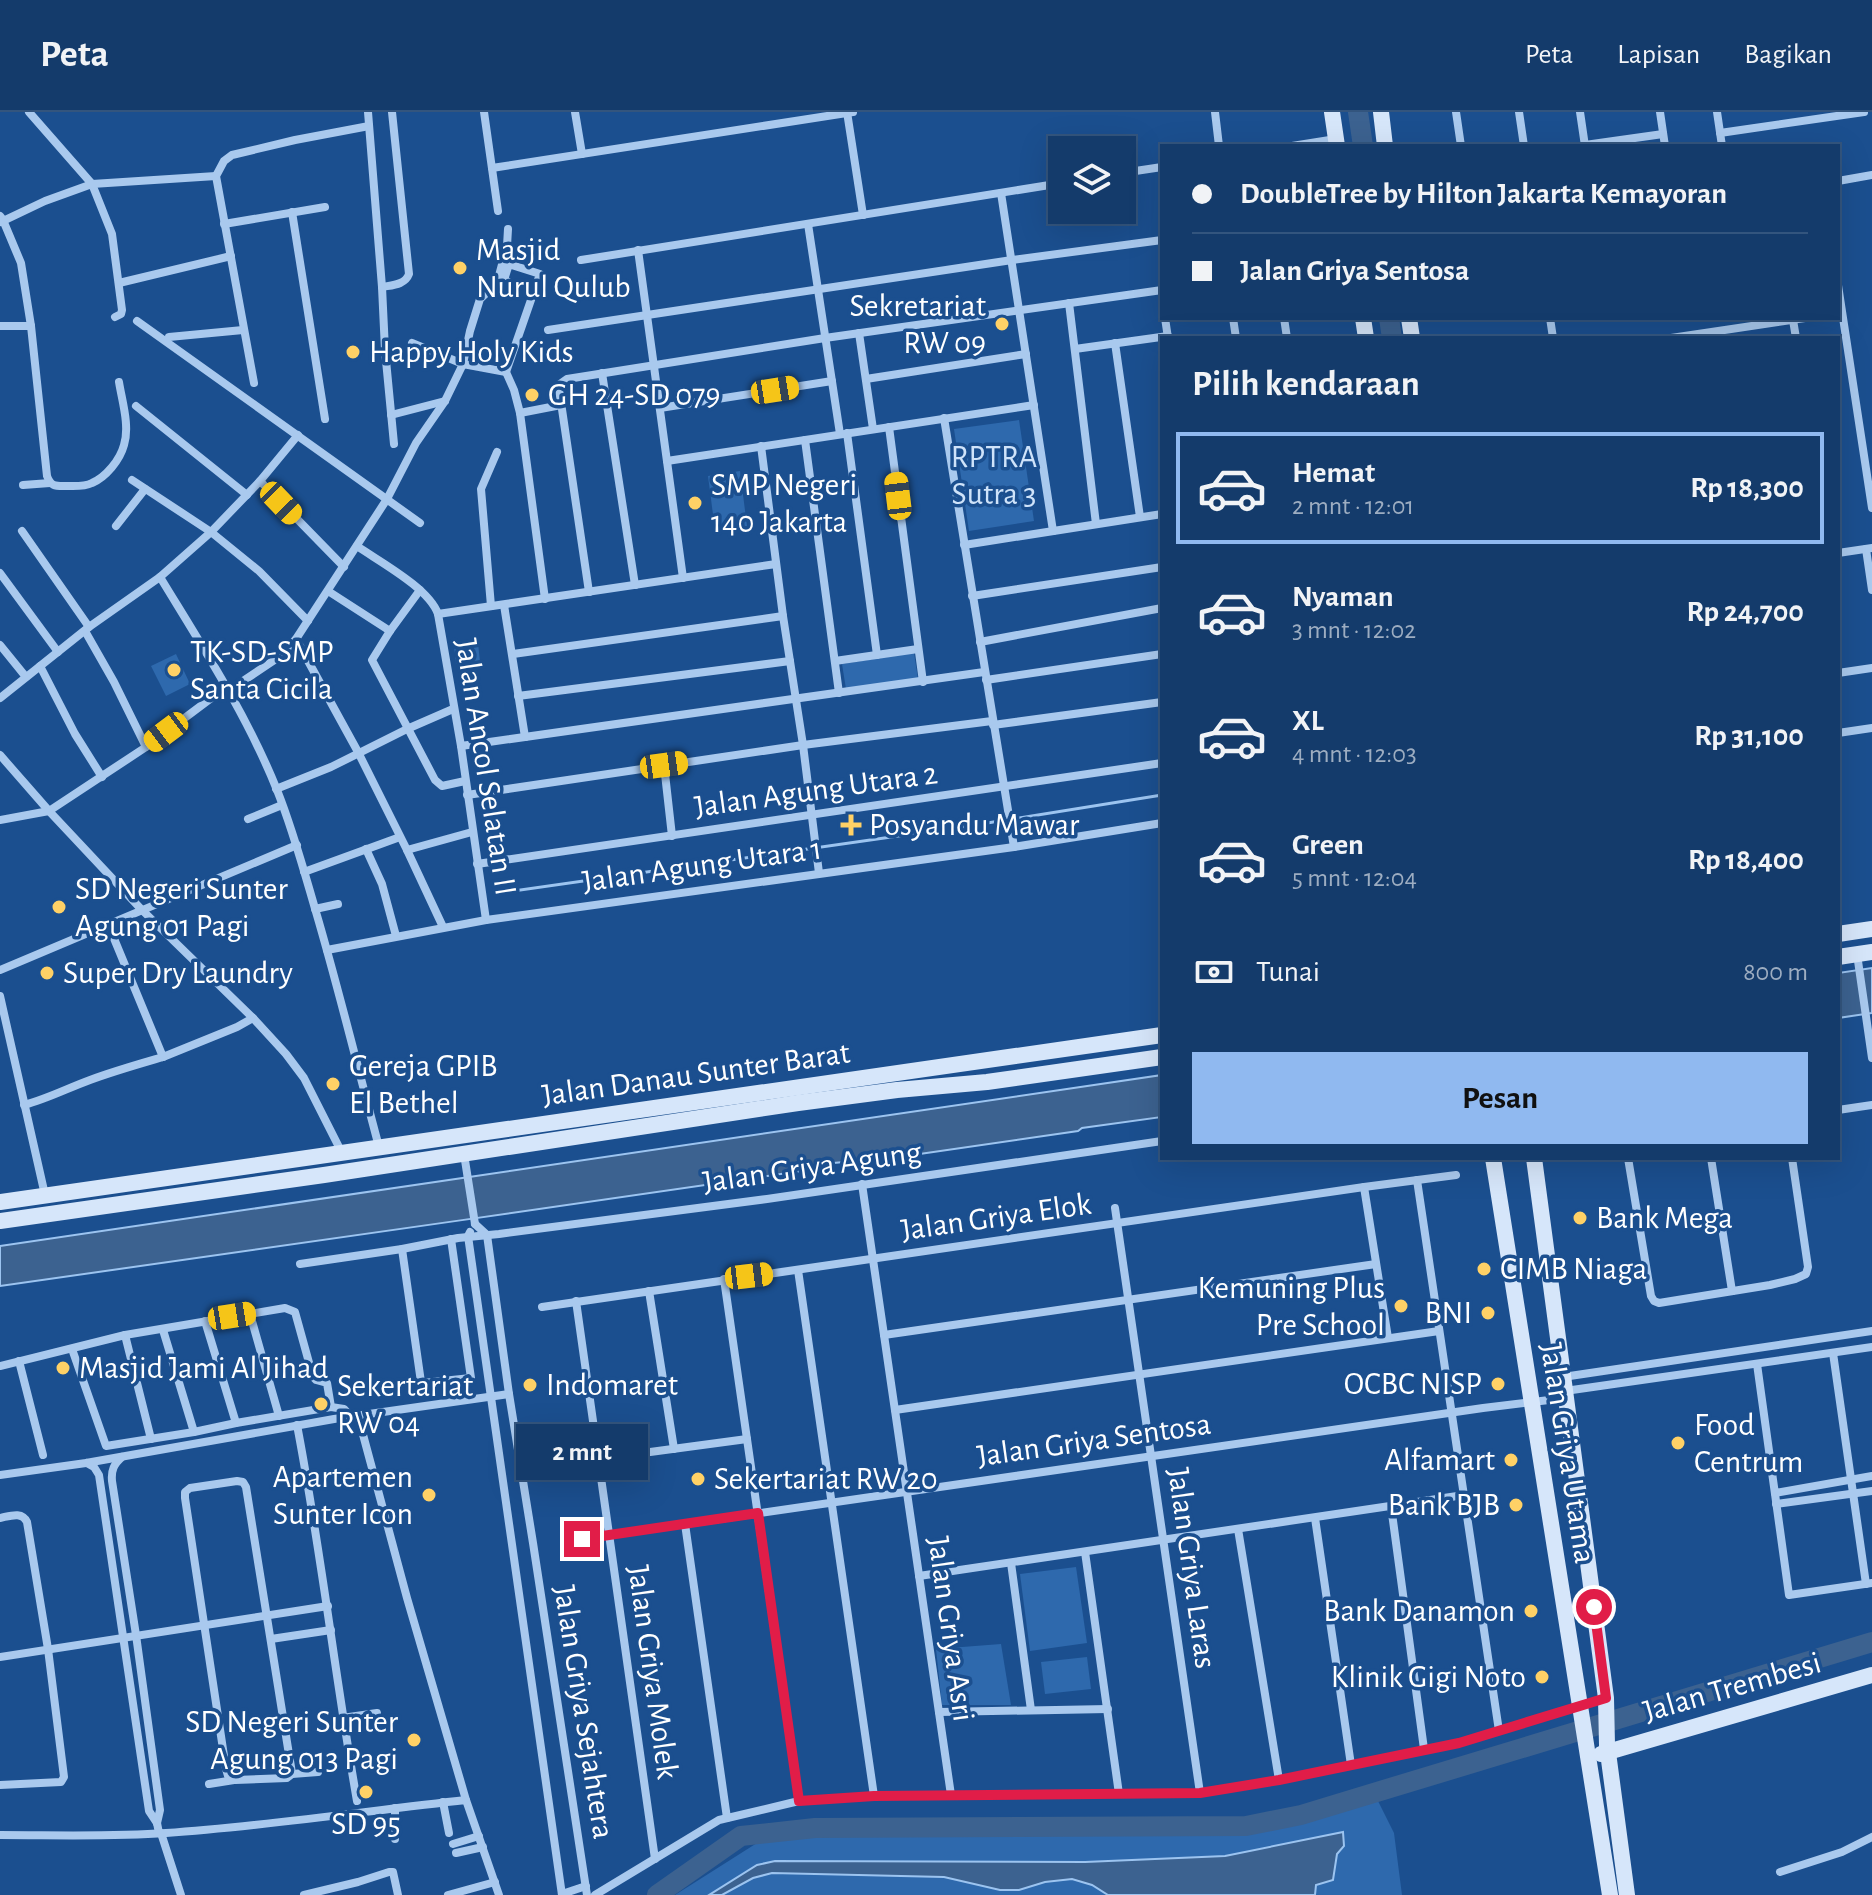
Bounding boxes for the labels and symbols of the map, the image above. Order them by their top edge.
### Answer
place label: Masjid Nurul Qulub [476,234,631,303]
marker: Masjid Nurul Qulub [451,259,469,277]
place label: Sekretariat RW 09 [849,290,986,359]
marker: Sekretariat RW 09 [993,315,1011,333]
place label: Happy Holy Kids [369,336,574,368]
marker: Happy Holy Kids [344,343,362,361]
car [749,374,801,406]
place label: GH 24-SD 079 [548,379,720,411]
marker: GH 24-SD 079 [523,386,541,404]
park label: RPTRA Sutra 3 [951,441,1037,510]
place label: SMP Negeri 140 Jakarta [711,469,857,538]
car [883,471,913,521]
car [256,477,306,529]
marker: SMP Negeri 140 Jakarta [686,494,704,512]
place label: TK-SD-SMP Santa Cicila [190,636,334,705]
street label: Jalan Ancol Selatan II [450,636,522,898]
marker: TK-SD-SMP Santa Cicila [165,661,183,679]
car [140,708,192,756]
car [639,750,689,780]
street label: Jalan Agung Utara 2 [692,757,940,823]
place label: Posyandu Mawar [869,809,1080,841]
marker: Posyandu Mawar [840,814,862,836]
street label: Jalan Agung Utara 1 [580,832,824,898]
place label: SD Negeri Sunter Agung 01 Pagi [75,873,289,942]
marker: SD Negeri Sunter Agung 01 Pagi [50,898,68,916]
place label: Super Dry Laundry [63,957,293,989]
marker: Super Dry Laundry [38,964,56,982]
street label: Jalan Danau Sunter Barat [540,1037,852,1111]
place label: Gereja GPIB El Bethel [349,1050,498,1119]
marker: Gereja GPIB El Bethel [324,1075,342,1093]
street label: Jalan Griya Agung [701,1136,924,1198]
street label: Jalan Griya Elok [899,1188,1094,1246]
place label: Bank Mega [1596,1202,1733,1234]
marker: Bank Mega [1571,1209,1589,1227]
place label: CIMB Niaga [1500,1253,1647,1285]
marker: CIMB Niaga [1475,1260,1493,1278]
car [724,1261,774,1291]
place label: Kemuning Plus Pre School [1198,1272,1385,1341]
marker: Kemuning Plus Pre School [1392,1297,1410,1315]
place label: BNI [1424,1297,1472,1329]
car [206,1300,258,1332]
marker: BNI [1479,1304,1497,1322]
street label: Jalan Griya Utama [1535,1340,1601,1566]
place label: Masjid Jami Al Jihad [79,1352,328,1384]
marker: Masjid Jami Al Jihad [54,1359,72,1377]
place label: OCBC NISP [1344,1368,1482,1400]
place label: Indomaret [546,1369,678,1401]
place label: Sekertariat RW 04 [337,1370,473,1439]
marker: OCBC NISP [1489,1375,1507,1393]
marker: Indomaret [521,1376,539,1394]
marker: Sekertariat RW 04 [312,1395,330,1413]
street label: Jalan Griya Sentosa [975,1408,1213,1472]
place label: Food Centrum [1694,1409,1803,1478]
callout: 2 mnt [516,1423,648,1479]
marker: Food Centrum [1669,1434,1687,1452]
place label: Alfamart [1384,1444,1495,1476]
marker: Alfamart [1502,1451,1520,1469]
place label: Apartemen Sunter Icon [273,1461,413,1530]
place label: Sekertariat RW 20 [714,1463,938,1495]
street label: Jalan Griya Laras [1162,1466,1222,1670]
marker: Sekertariat RW 20 [689,1470,707,1488]
marker: Apartemen Sunter Icon [420,1486,438,1504]
place label: Bank BJB [1388,1489,1500,1521]
marker: Bank BJB [1507,1496,1525,1514]
route end [564,1521,600,1557]
street label: Jalan Griya Asri [922,1534,980,1724]
street label: Jalan Griya Molek [622,1563,684,1781]
street label: Jalan Griya Sejahtera [548,1583,620,1841]
route start [1576,1589,1612,1625]
place label: Bank Danamon [1323,1595,1515,1627]
marker: Bank Danamon [1522,1602,1540,1620]
street label: Jalan Trembesi [1639,1646,1825,1728]
place label: Klinik Gigi Noto [1331,1661,1526,1693]
marker: Klinik Gigi Noto [1533,1668,1551,1686]
place label: SD Negeri Sunter Agung 013 Pagi [185,1706,399,1775]
marker: SD Negeri Sunter Agung 013 Pagi [405,1731,423,1749]
marker: SD 95 [357,1783,375,1801]
place label: SD 95 [331,1808,401,1840]

